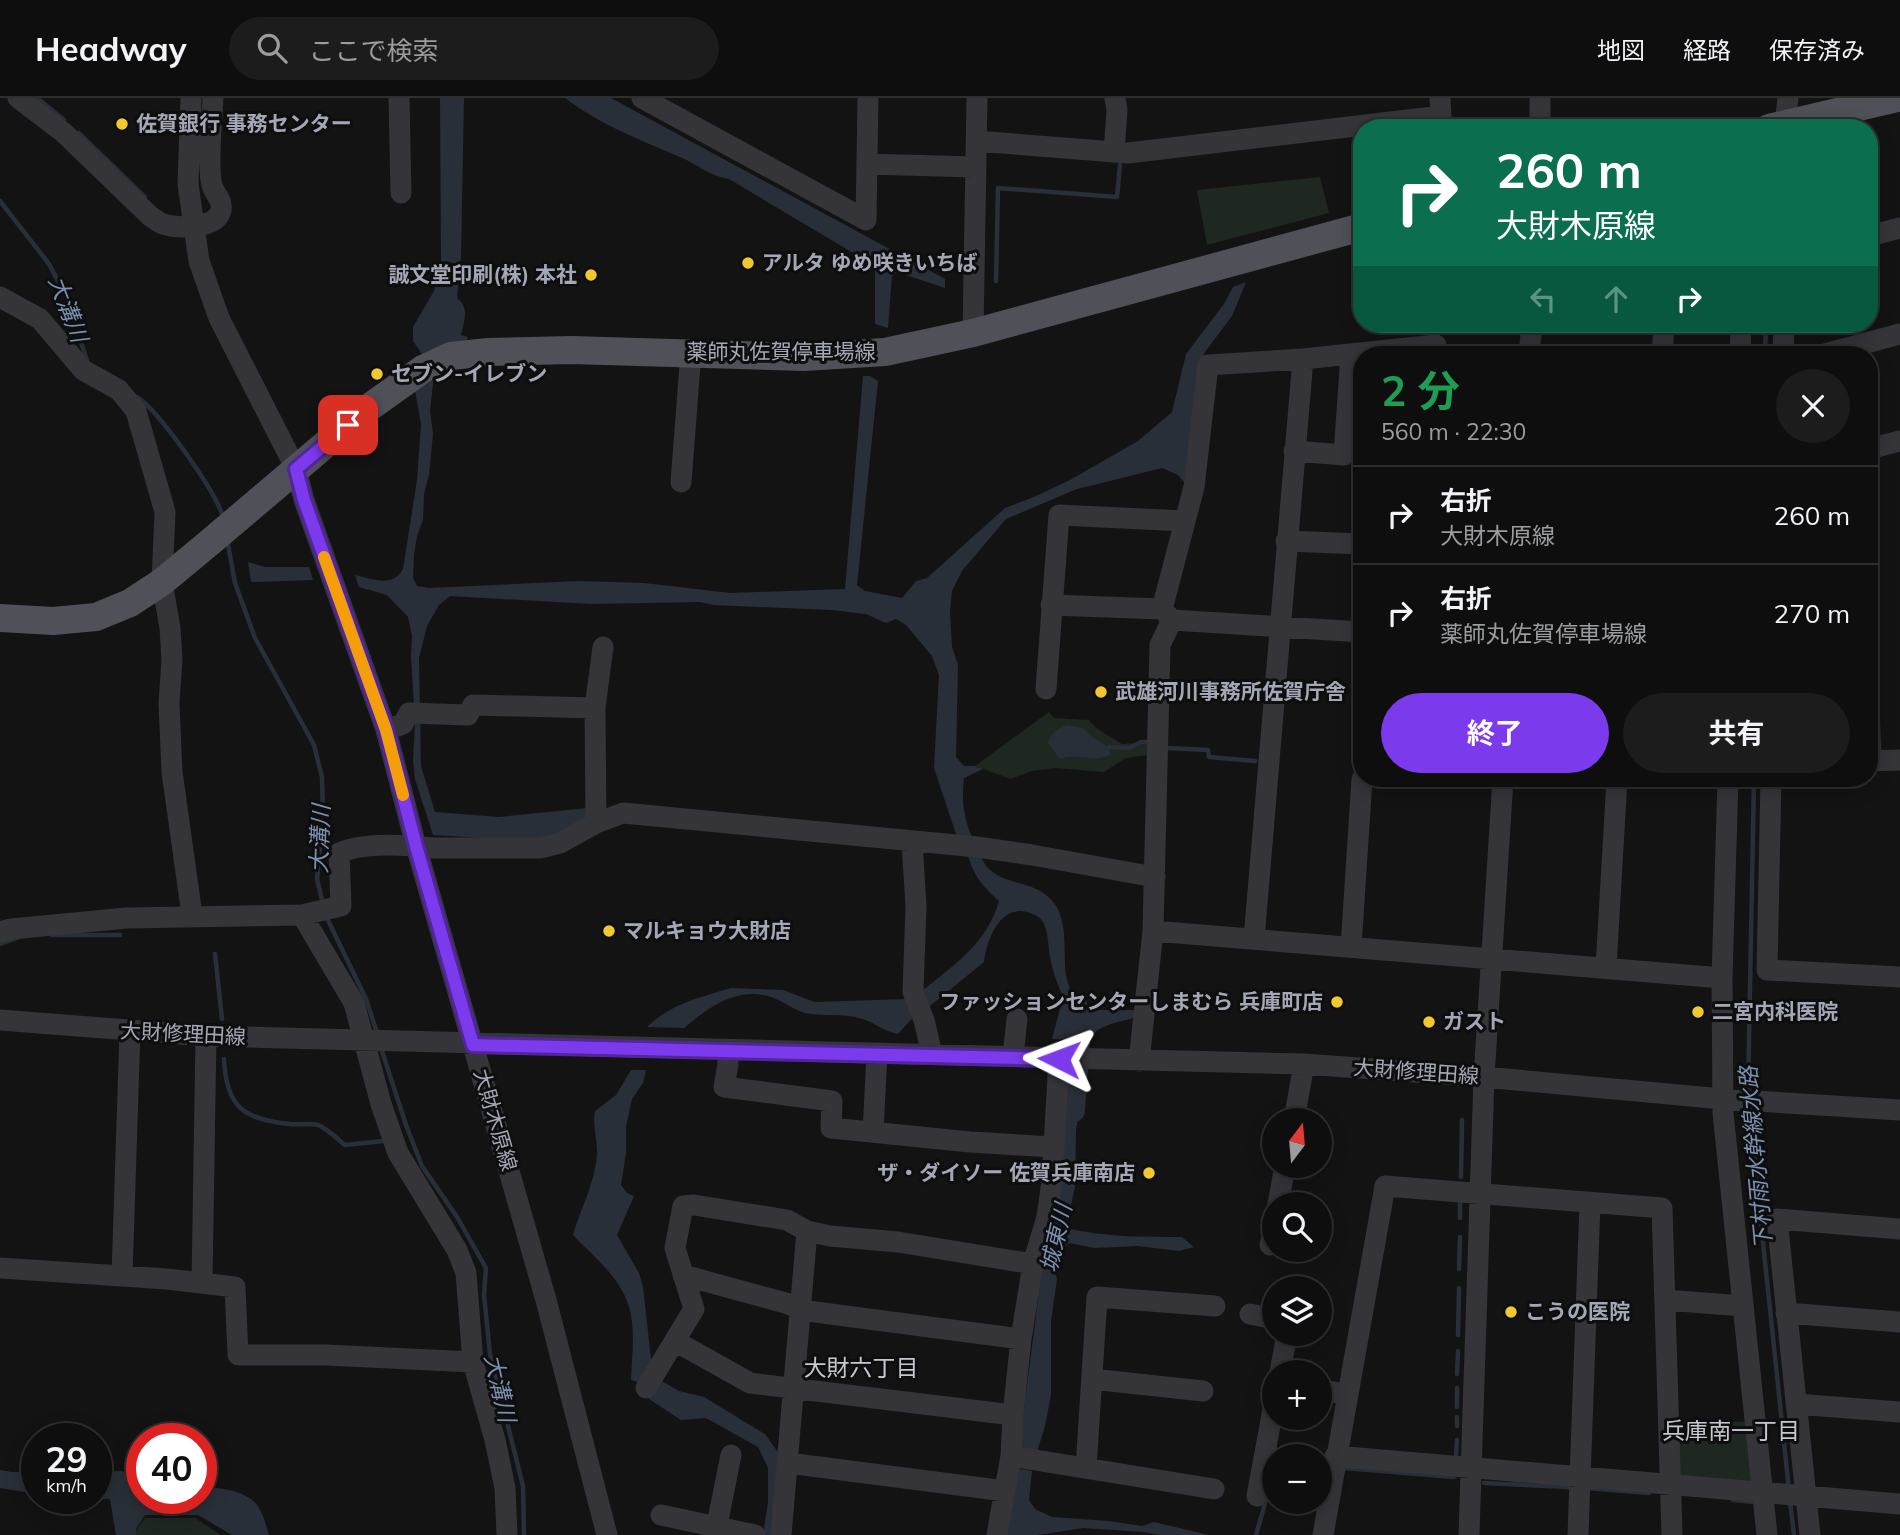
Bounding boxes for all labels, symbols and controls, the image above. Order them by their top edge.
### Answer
search box [229,17,719,80]
text: Headway [35,28,187,69]
icon: search [253,29,291,67]
text: ここで検索 [309,34,439,67]
text: 地図 [1597,35,1645,65]
text: 経路 [1683,35,1731,65]
text: 保存済み [1769,35,1865,65]
place label: 佐賀銀行 事務センター [136,110,352,136]
marker: 佐賀銀行 事務センター [114,116,130,132]
text: 260 m [1496,139,1642,200]
icon: right [1381,147,1472,238]
text: 大財木原線 [1496,205,1656,245]
place label: アルタ ゆめ咲きいちば [762,249,978,275]
marker: アルタ ゆめ咲きいちば [740,255,756,271]
place label: 誠文堂印刷(株) 本社 [388,261,577,287]
marker: 誠文堂印刷(株) 本社 [583,267,599,283]
water label: 大溝川 [43,271,95,349]
icon: left [1524,280,1562,318]
icon: ahead [1597,280,1635,318]
icon: right [1670,280,1708,318]
street label: 薬師丸佐賀停車場線 [687,338,876,364]
place label: セブン-イレブン [391,360,547,386]
text: 2 分 [1381,364,1460,417]
marker: セブン-イレブン [369,366,385,382]
button: close [1776,369,1850,443]
pin [318,395,378,455]
icon: arrive [329,406,367,444]
text: 560 m · 22:30 [1381,417,1526,446]
text: 右折 [1440,484,1492,517]
icon: right [1381,496,1419,534]
text: 260 m [1774,499,1850,532]
text: 大財木原線 [1440,521,1555,550]
text: 右折 [1440,582,1492,615]
icon: right [1381,594,1419,632]
text: 270 m [1774,597,1850,630]
text: 薬師丸佐賀停車場線 [1440,619,1647,648]
place label: 武雄河川事務所佐賀庁舎 [1115,678,1346,704]
marker: 武雄河川事務所佐賀庁舎 [1093,684,1109,700]
button: 終了 [1381,693,1609,773]
button: 共有 [1623,693,1850,773]
water label: 大溝川 [304,801,335,874]
place label: マルキョウ大財店 [623,917,791,943]
marker: マルキョウ大財店 [601,923,617,939]
place label: ファッションセンターしまむら 兵庫町店 [939,988,1323,1014]
marker: ファッションセンターしまむら 兵庫町店 [1329,994,1345,1010]
place label: 二宮内科医院 [1712,998,1838,1024]
marker: 二宮内科医院 [1690,1004,1706,1020]
place label: ガスト [1443,1008,1506,1034]
marker: ガスト [1421,1014,1437,1030]
street label: 大財修理田線 [119,1017,247,1049]
position arrow [1022,1022,1096,1096]
street label: 大財修理田線 [1352,1054,1480,1088]
water label: 下村雨水幹線水路 [1733,1063,1778,1251]
street label: 大財木原線 [469,1066,523,1174]
north arrow [1262,1108,1332,1178]
map controls [1262,1108,1332,1514]
place label: ザ・ダイソー 佐賀兵庫南店 [877,1159,1135,1185]
marker: ザ・ダイソー 佐賀兵庫南店 [1141,1165,1157,1181]
button: search [1262,1192,1332,1262]
water label: 城東川 [1034,1198,1078,1275]
button: layers [1262,1276,1332,1346]
place label: こうの医院 [1525,1298,1630,1324]
marker: こうの医院 [1503,1304,1519,1320]
water label: 大溝川 [479,1351,523,1428]
district label: 大財六丁目 [804,1353,919,1382]
button: + [1262,1360,1332,1430]
district label: 兵庫南一丁目 [1662,1416,1800,1445]
speed limit sign: 40 [126,1423,217,1514]
text: 29 [45,1437,88,1481]
button: − [1262,1444,1332,1514]
text: km/h [46,1474,87,1497]

